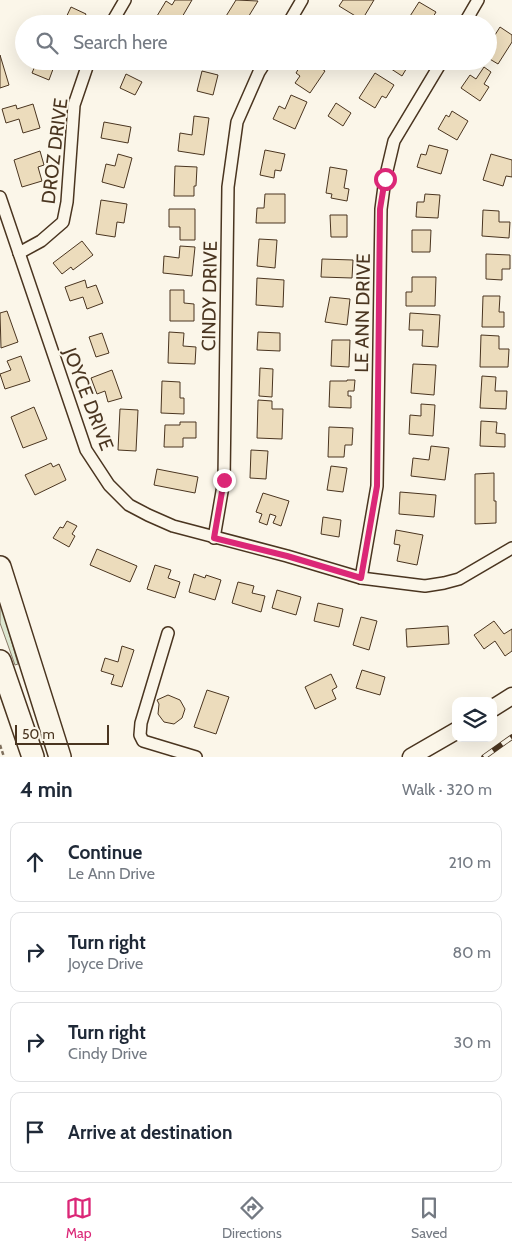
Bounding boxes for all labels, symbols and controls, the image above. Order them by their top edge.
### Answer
search box [15,15,497,70]
icon: search [33,29,61,57]
text: Search here [73,31,167,54]
street label: DROZ DRIVE [37,97,72,205]
route start [374,168,397,191]
street label: CINDY DRIVE [197,241,222,351]
street label: LE ANN DRIVE [350,253,375,373]
street label: JOYCE DRIVE [58,344,119,454]
route end [213,469,236,492]
map controls [452,697,497,742]
button: layers [452,697,497,742]
scale bar [15,722,109,745]
text: 50 m [22,725,55,743]
text: 4 min [20,777,73,802]
text: Walk · 320 m [402,780,492,799]
text: Continue [68,841,142,864]
icon: ahead [21,848,49,876]
text: 210 m [449,853,491,872]
text: Le Ann Drive [68,864,155,883]
text: Turn right [68,931,146,954]
icon: right [21,938,49,966]
text: 80 m [453,943,491,962]
text: Joyce Drive [68,954,143,973]
text: Turn right [68,1021,146,1044]
icon: right [21,1028,49,1056]
text: 30 m [454,1033,491,1052]
text: Cindy Drive [68,1044,147,1063]
icon: arrive [21,1118,49,1146]
text: Arrive at destination [68,1121,232,1144]
tab: Map [65,1194,93,1242]
tab: Directions [222,1194,282,1242]
tab: Saved [411,1194,447,1242]

